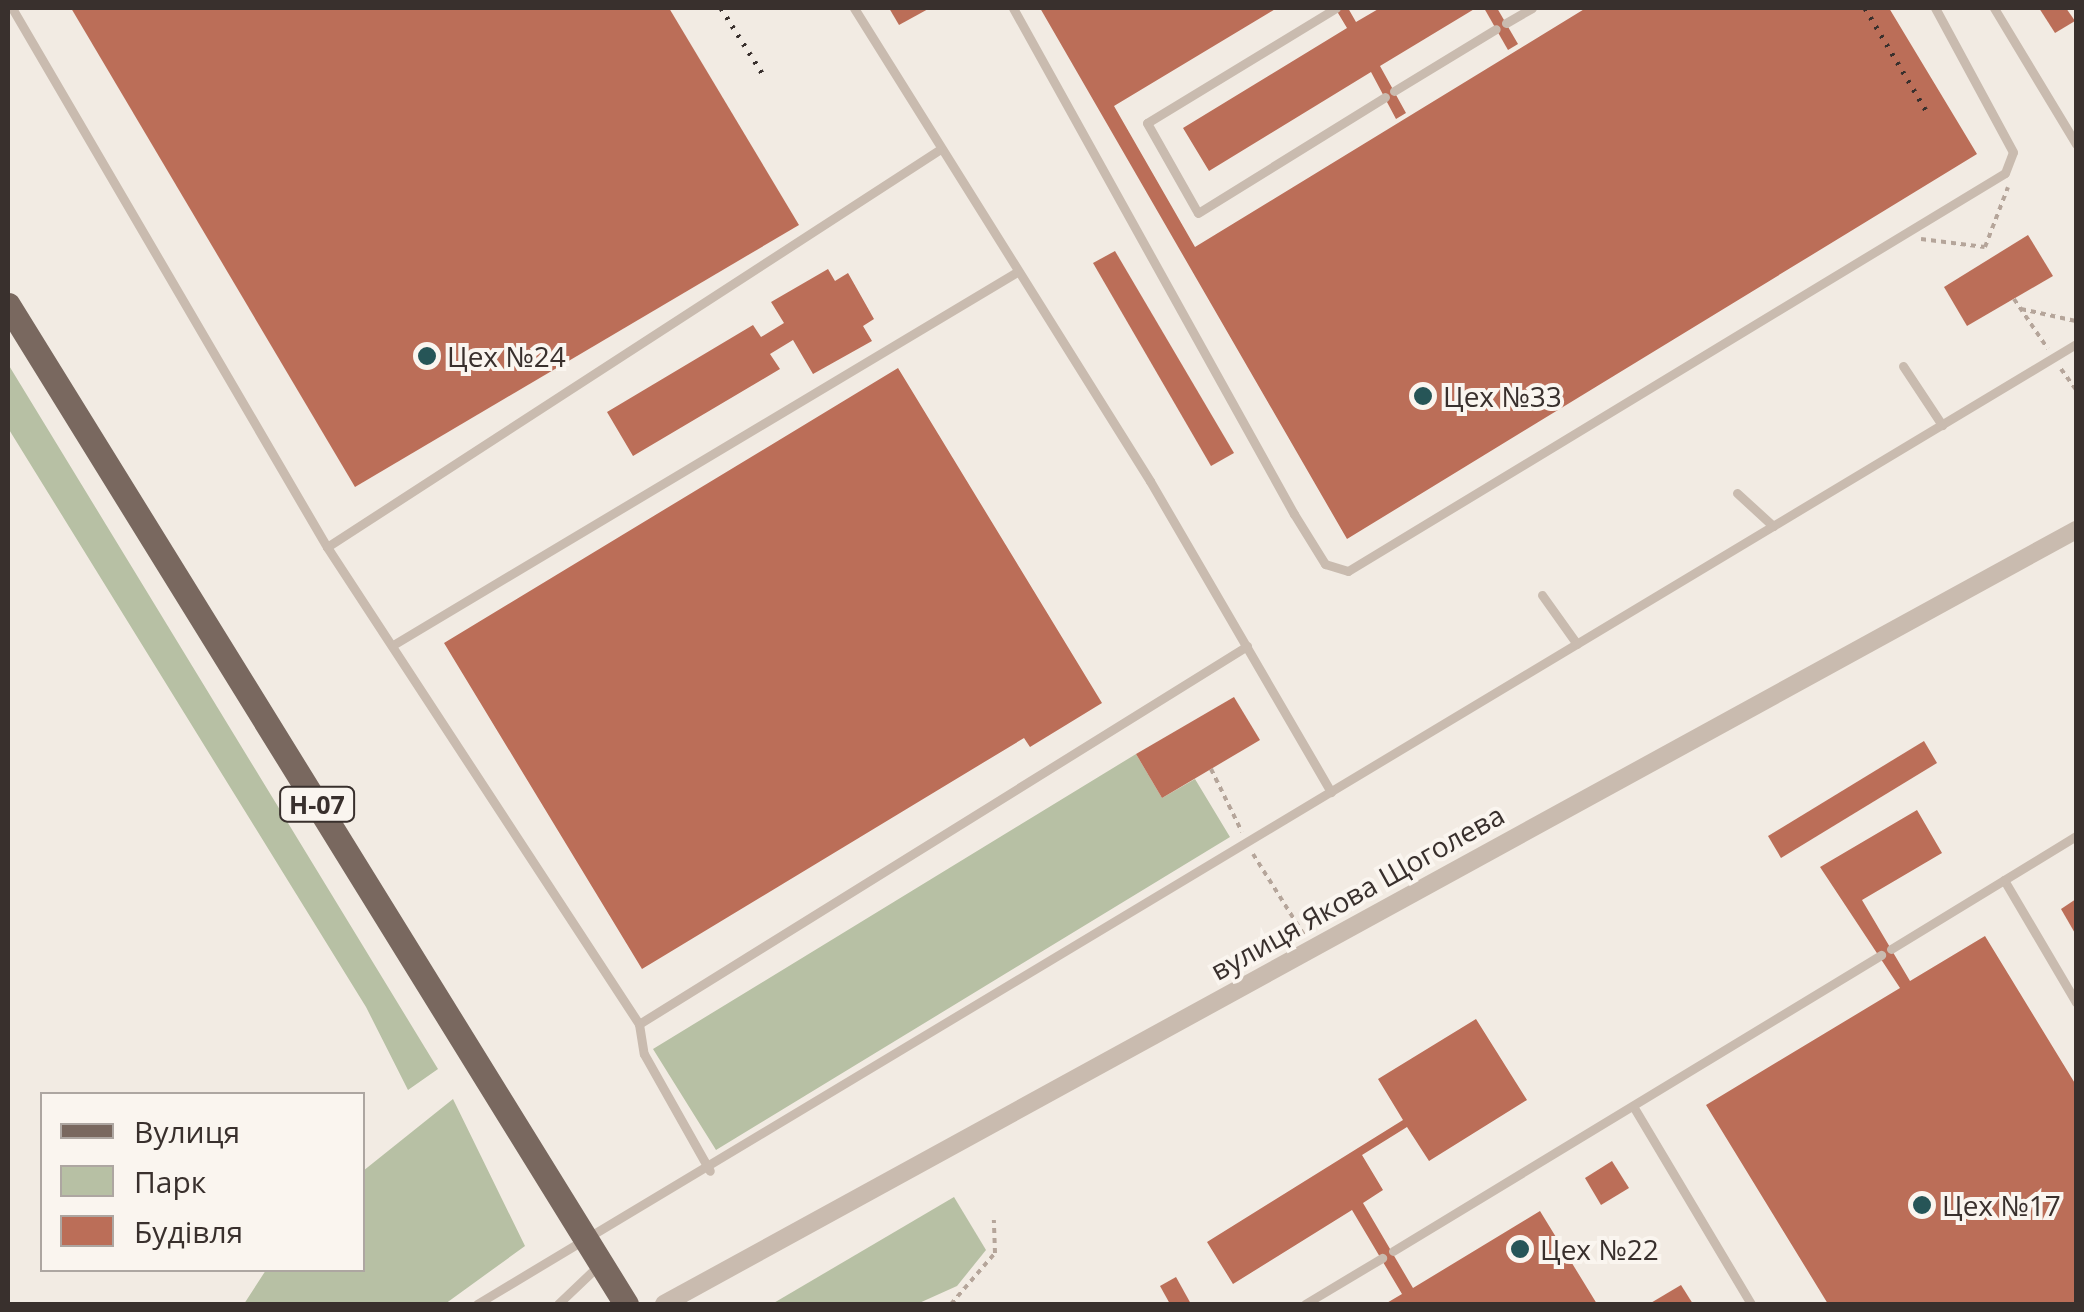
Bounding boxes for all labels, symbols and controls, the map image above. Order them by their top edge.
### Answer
place label: Цех №24 [447,339,566,373]
marker: Цех №24 [416,345,438,367]
place label: Цех №33 [1443,379,1562,413]
marker: Цех №33 [1412,385,1434,407]
road number: Н-07 [277,784,357,824]
street label: вулиця Якова Щоголева [1204,797,1510,987]
legend [40,1092,365,1272]
text: Вулиця [134,1111,240,1152]
text: Парк [134,1161,206,1202]
place label: Цех №17 [1942,1188,2061,1222]
marker: Цех №17 [1911,1194,1933,1216]
text: Будівля [134,1211,243,1252]
place label: Цех №22 [1540,1232,1659,1266]
marker: Цех №22 [1509,1238,1531,1260]

